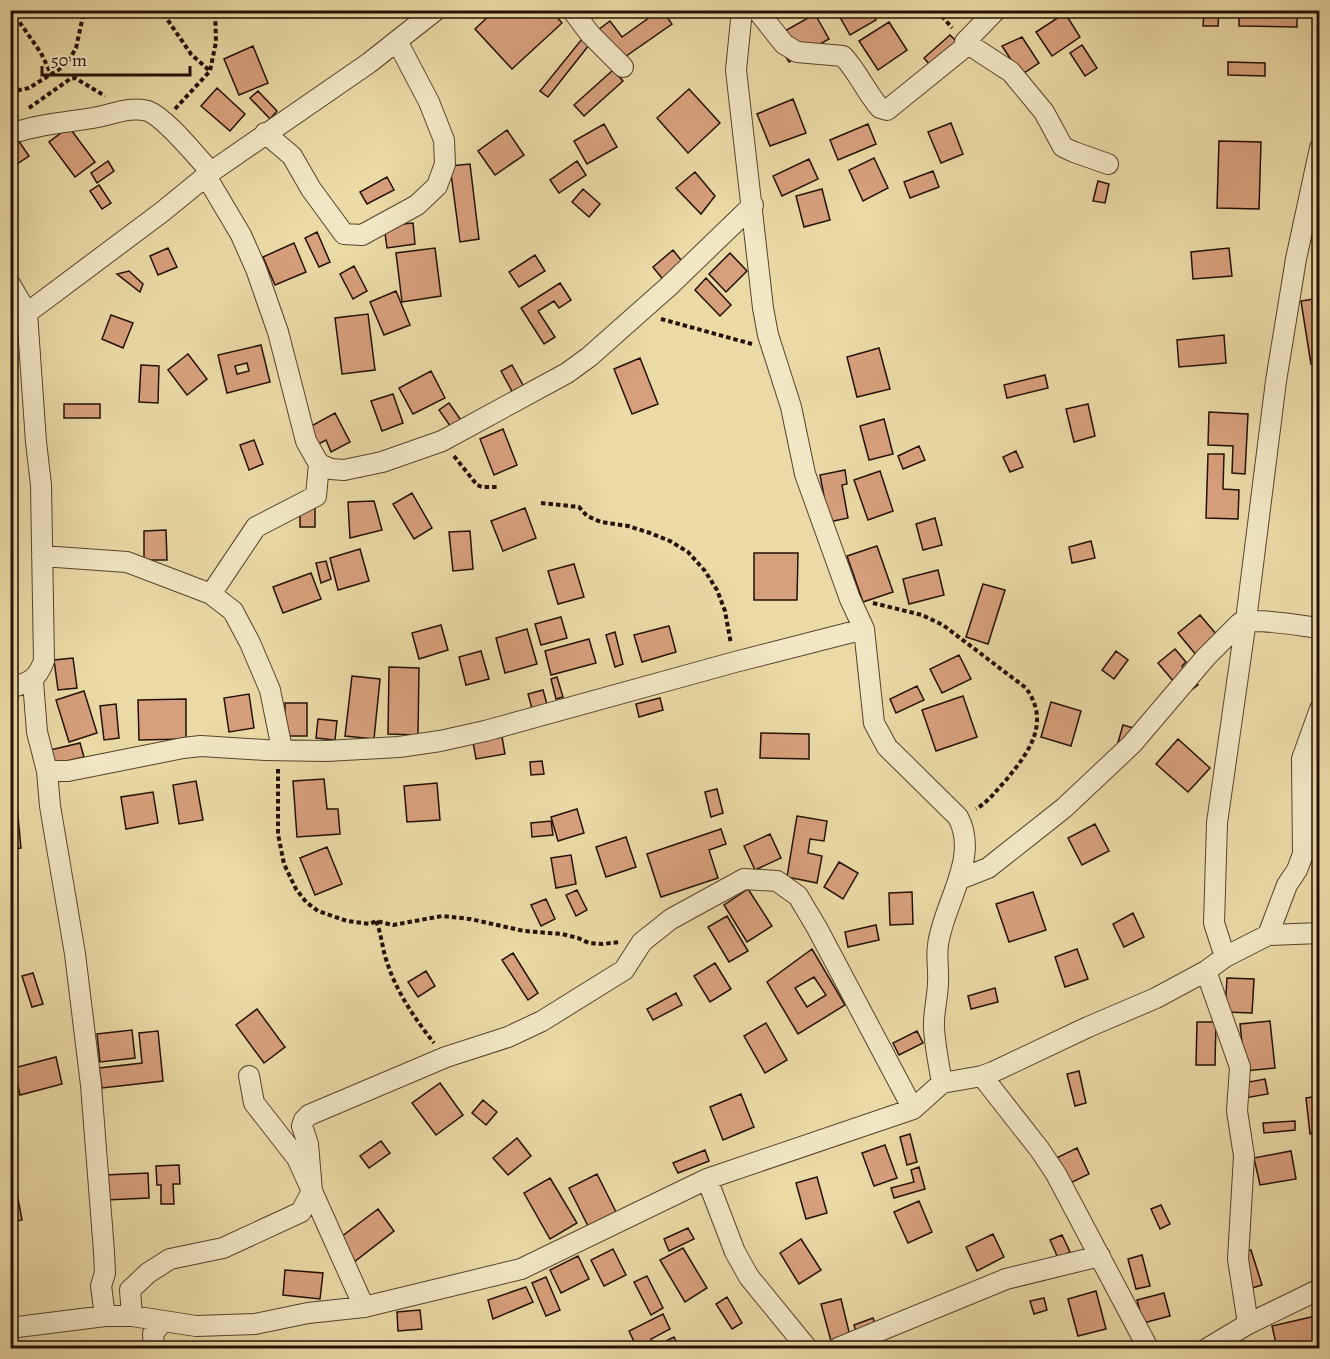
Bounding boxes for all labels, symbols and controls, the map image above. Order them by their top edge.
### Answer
scale bar [42,39,190,77]
text: 50 m [51,48,87,72]

